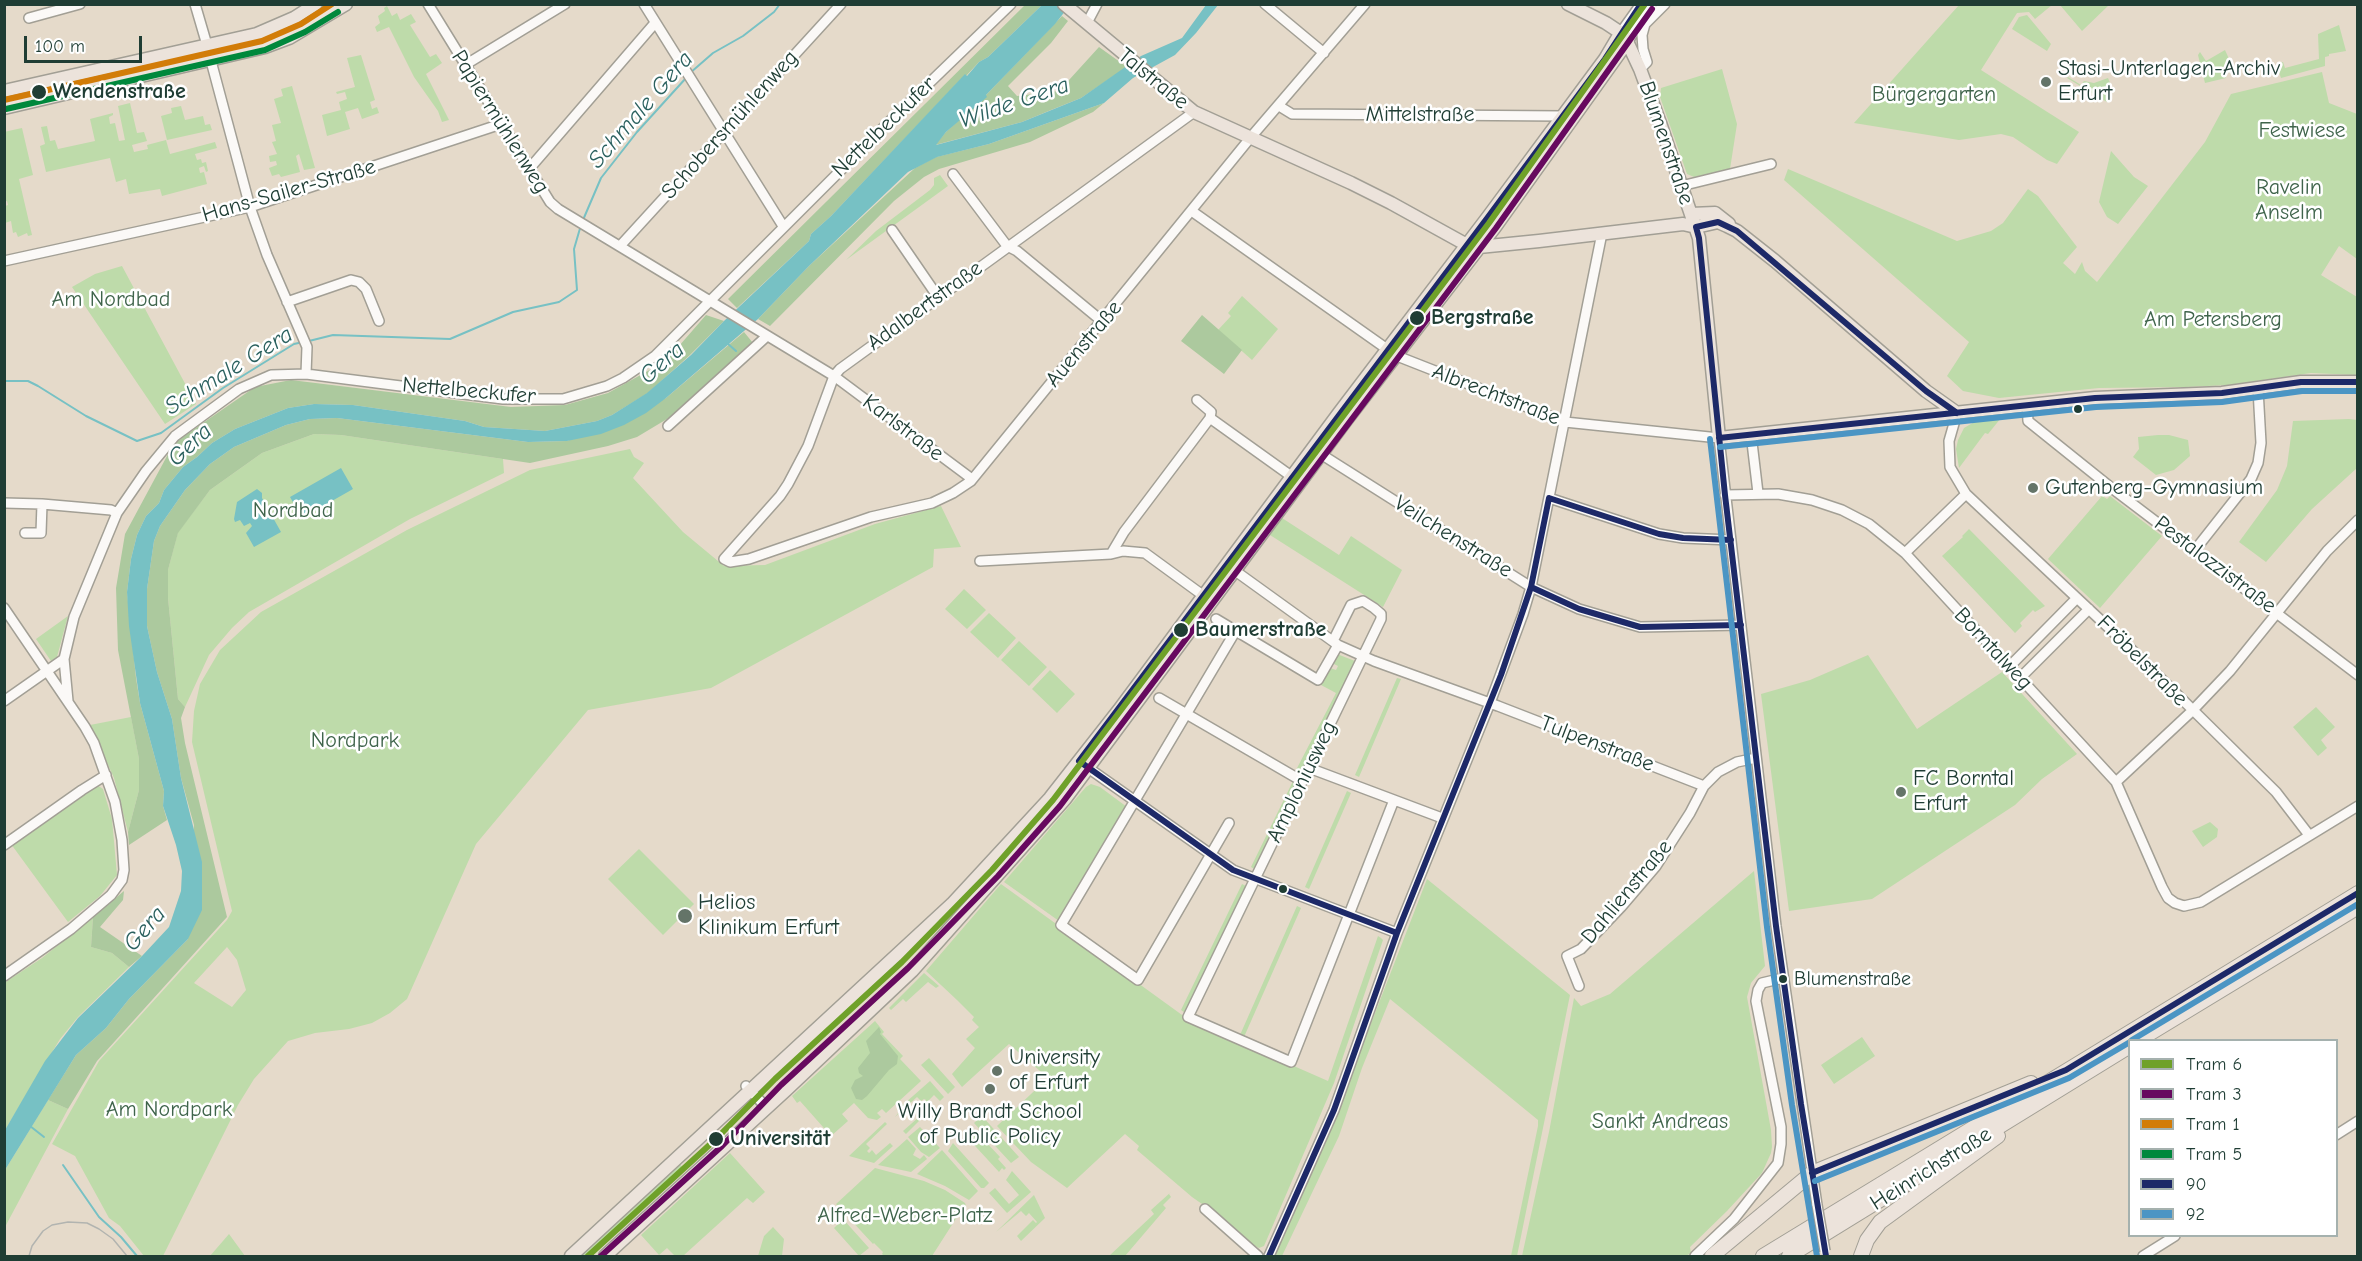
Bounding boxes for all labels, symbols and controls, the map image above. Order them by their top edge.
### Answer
scale bar [27,24,146,62]
text: 100 m [35,36,85,57]
street label: Talstraße [1112,43,1194,115]
street label: Schobersmühlenweg [656,45,804,205]
street label: Papiermühlenweg [445,46,555,198]
water label: Schmale Gera [582,46,700,174]
place label: Stasi-Unterlagen-Archiv Erfurt [2058,56,2280,107]
street label: Nettelbeckufer [827,71,941,183]
water label: Wilde Gera [955,71,1073,135]
marker: Stasi-Unterlagen-Archiv Erfurt [2039,75,2053,89]
street label: Blumenstraße [1633,78,1699,208]
place label: Wendenstraße [53,79,186,105]
park label: Bürgergarten [1872,82,1996,108]
marker: Wendenstraße [30,83,48,101]
street label: Mittelstraße [1366,102,1474,128]
park label: Festwiese [2258,118,2346,144]
street label: Hans-Sailer-Straße [199,154,379,228]
park label: Ravelin Anselm [2255,175,2323,226]
street label: Adalbertstraße [862,255,988,357]
park label: Am Nordbad [52,287,170,313]
street label: Auenstraße [1040,295,1128,393]
place label: Bergstraße [1431,305,1534,331]
park label: Am Petersberg [2144,307,2282,333]
marker: Bergstraße [1408,309,1426,327]
water label: Schmale Gera [160,320,298,422]
water label: Gera [634,336,690,390]
street label: Albrechtstraße [1428,358,1564,432]
street label: Nettelbeckufer [401,372,537,410]
street label: Karlstraße [857,389,949,467]
unlabelled marker [2072,403,2084,415]
water label: Gera [162,417,218,473]
place label: Gutenberg-Gymnasium [2045,475,2263,501]
marker: Gutenberg-Gymnasium [2026,481,2040,495]
street label: Veilchenstraße [1389,490,1517,584]
park label: Nordbad [253,498,333,524]
street label: Pestalozzistraße [2149,510,2281,620]
street label: Borntalweg [1948,602,2038,696]
street label: Fröbelstraße [2091,610,2193,712]
place label: Baumerstraße [1195,617,1326,643]
marker: Baumerstraße [1172,621,1190,639]
street label: Tulpenstraße [1536,710,1658,778]
street label: Amploniusweg [1261,717,1343,847]
park label: Nordpark [311,728,399,754]
place label: FC Borntal Erfurt [1913,766,2014,818]
marker: FC Borntal Erfurt [1894,785,1908,799]
street label: Dahlienstraße [1576,835,1678,949]
unlabelled marker [1277,883,1289,895]
place label: Helios Klinikum Erfurt [698,890,839,942]
water label: Gera [118,901,172,957]
marker: Helios Klinikum Erfurt [676,907,694,925]
place label: Blumenstraße [1794,967,1911,991]
marker: Blumenstraße [1777,973,1789,985]
legend [2128,1039,2338,1237]
place label: University of Erfurt [1009,1045,1100,1096]
text: Tram 6 [2186,1054,2242,1075]
marker: University of Erfurt [990,1064,1004,1078]
marker: Willy Brandt School of Public Policy [983,1082,997,1096]
text: Tram 3 [2186,1084,2242,1105]
park label: Am Nordpark [106,1097,232,1123]
place label: Willy Brandt School of Public Policy [898,1099,1082,1150]
park label: Sankt Andreas [1592,1109,1728,1135]
text: Tram 1 [2186,1114,2240,1135]
street label: Heinrichstraße [1866,1121,1996,1217]
place label: Universität [730,1126,830,1152]
marker: Universität [707,1130,725,1148]
text: Tram 5 [2186,1144,2242,1165]
text: 90 [2186,1174,2207,1195]
park label: Alfred-Weber-Platz [817,1203,993,1229]
text: 92 [2186,1204,2205,1225]

